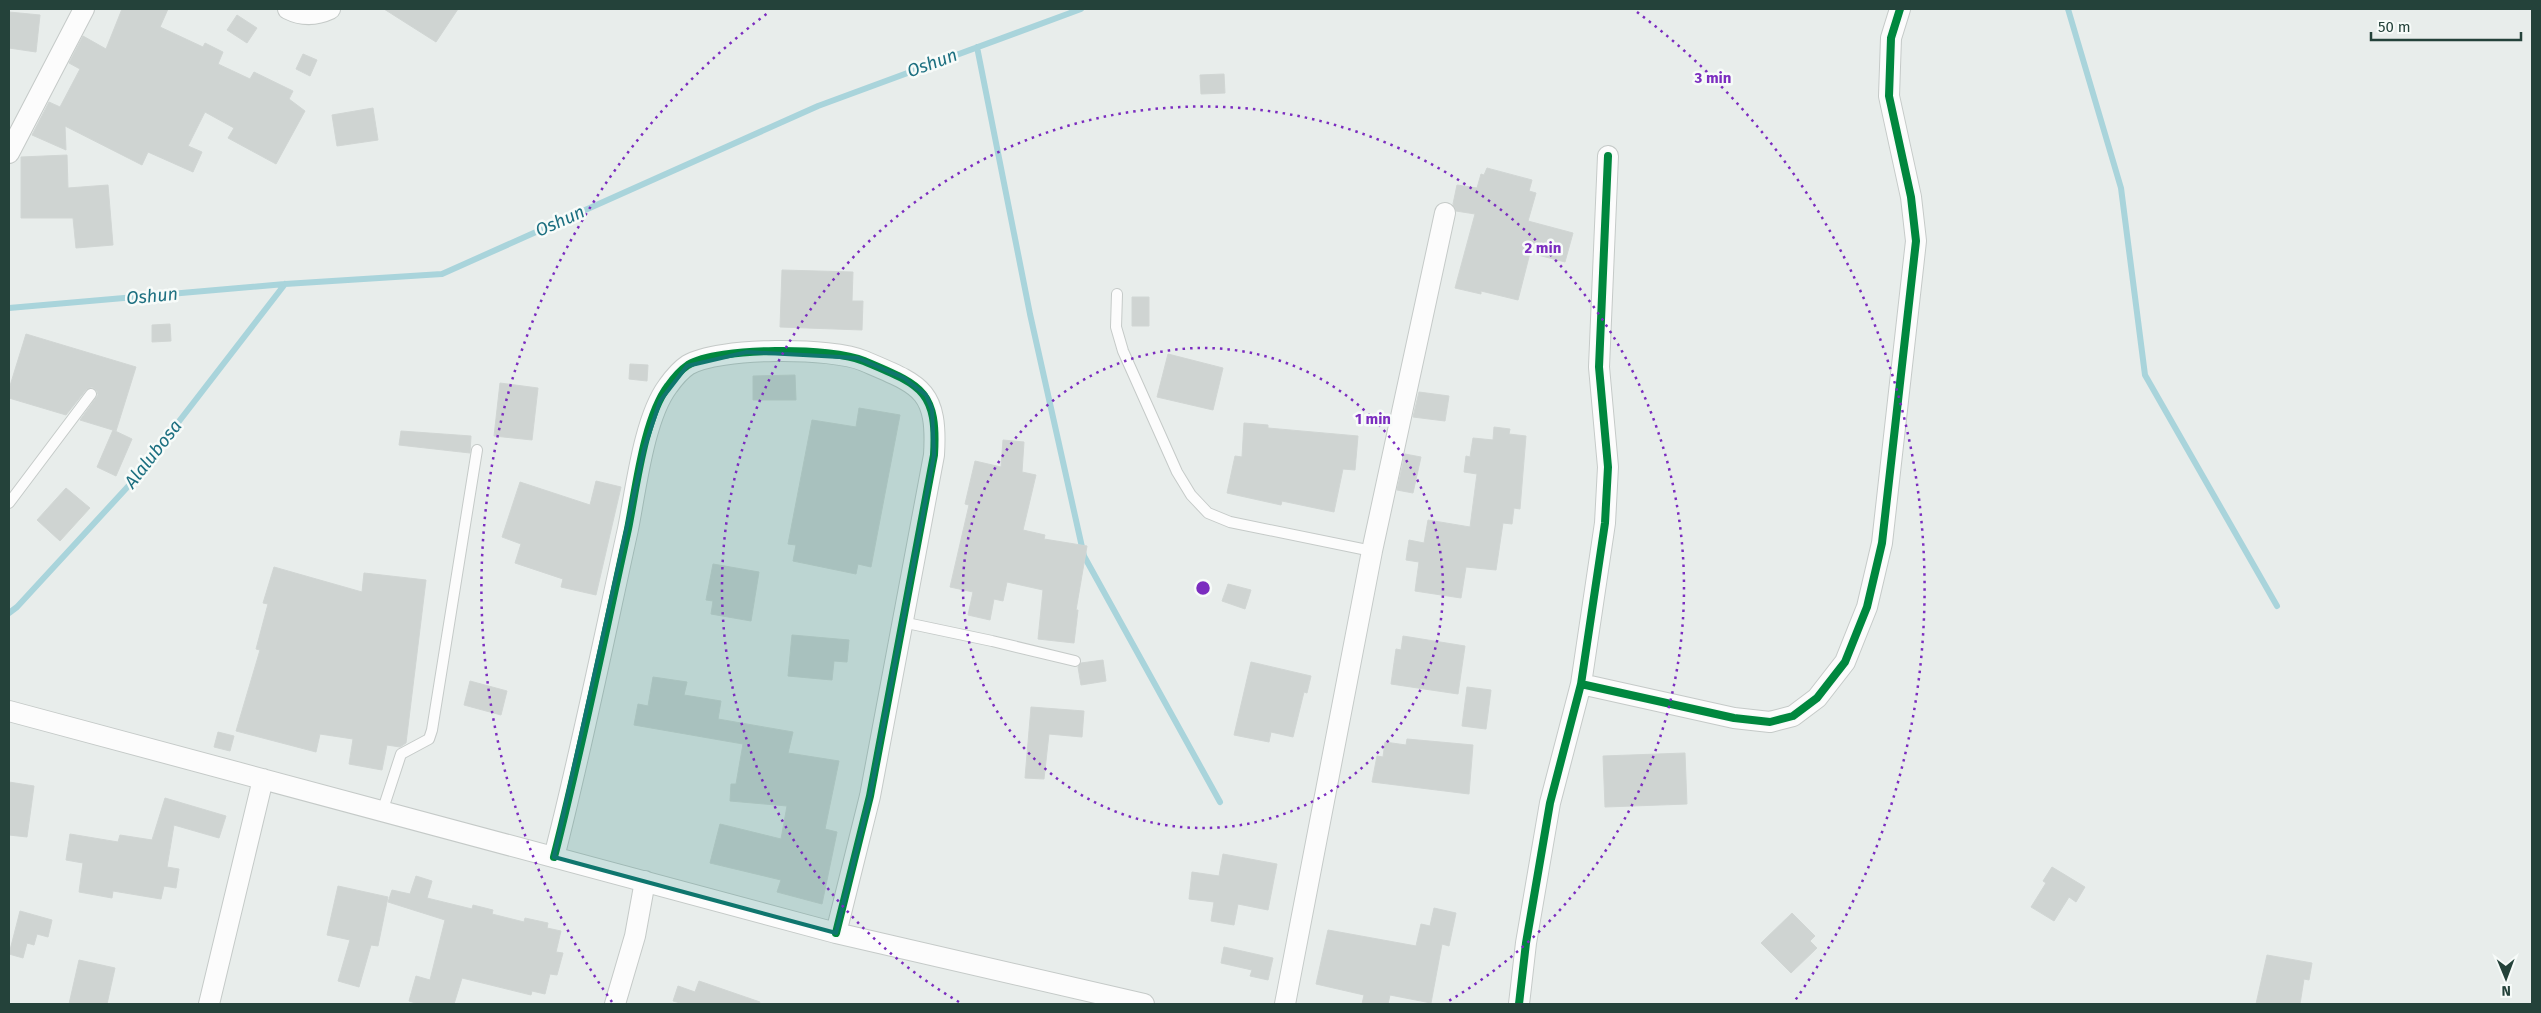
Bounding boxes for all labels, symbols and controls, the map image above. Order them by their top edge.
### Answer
scale bar [2371,10,2521,42]
text: 50 m [2378,18,2411,36]
water label: Oshun [904,44,960,82]
text: 3 min [1694,69,1731,87]
water label: Oshun [532,200,588,242]
text: 2 min [1525,239,1561,257]
water label: Oshun [125,283,179,309]
text: 1 min [1355,410,1391,428]
water label: Alalubosa [119,416,186,493]
centre of rings [1194,579,1212,597]
north arrow [2481,953,2531,1003]
text: N [2501,982,2511,999]

